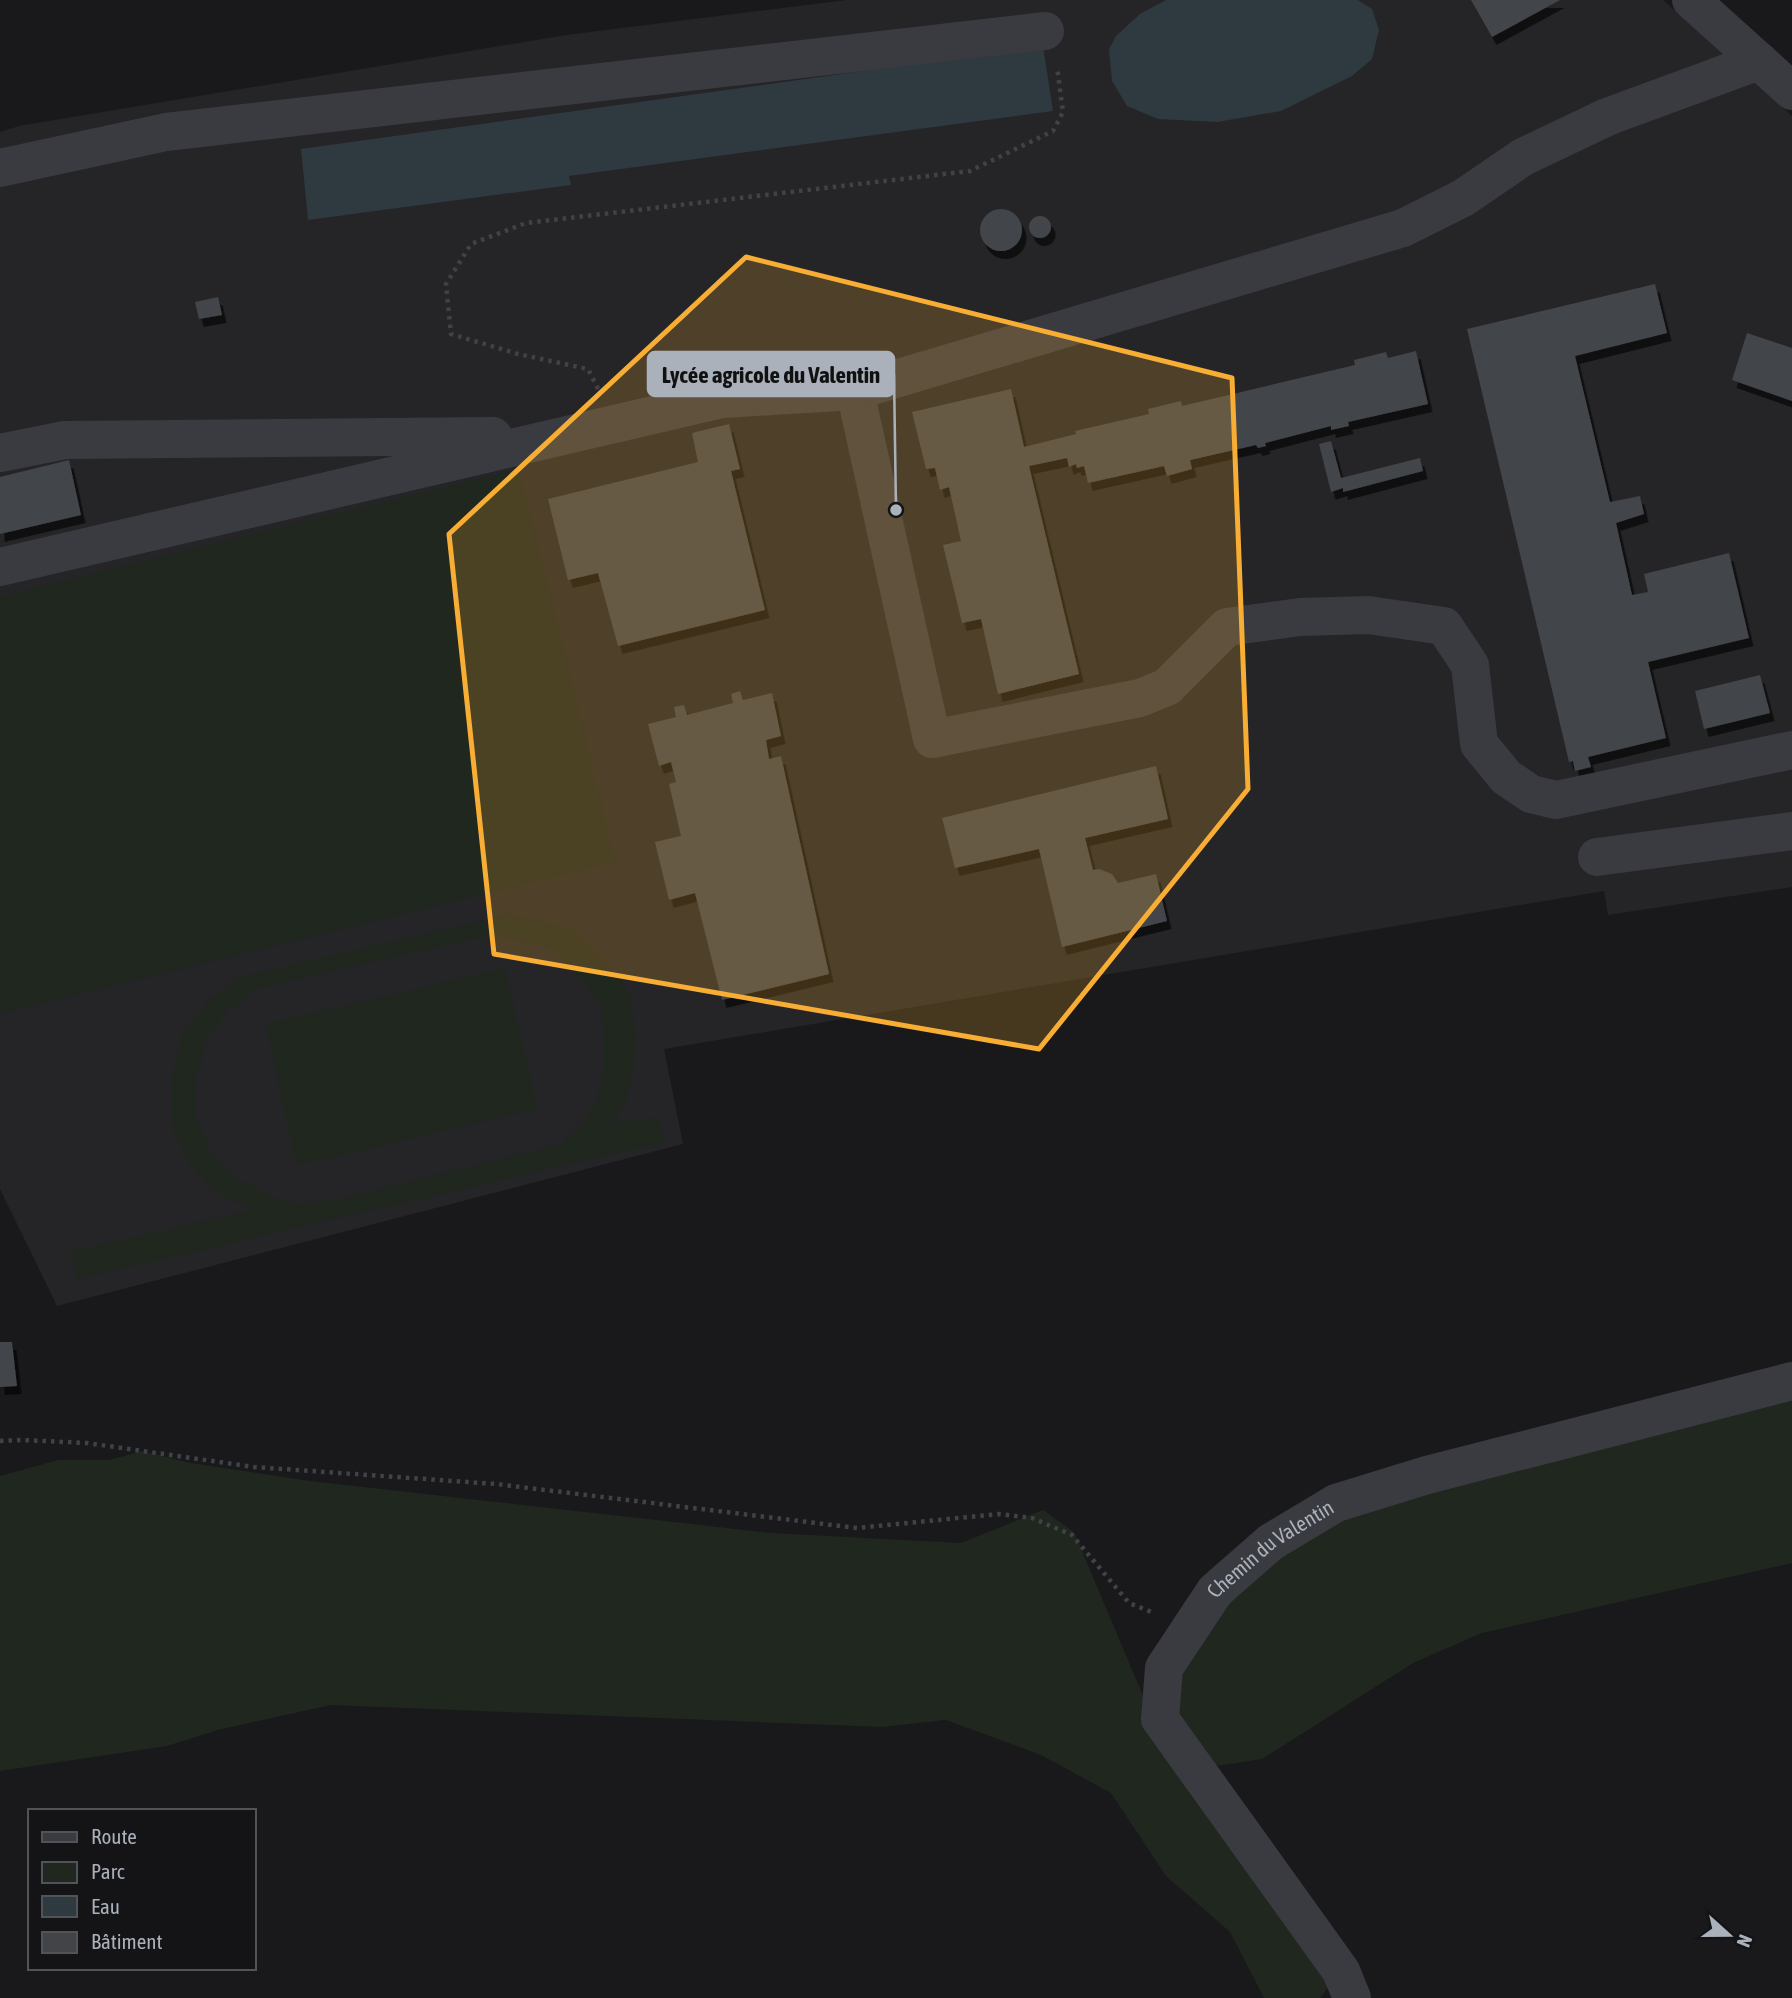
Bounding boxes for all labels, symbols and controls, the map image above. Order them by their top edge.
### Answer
callout: Lycée agricole du Valentin [648,352,894,396]
text: Lycée agricole du Valentin [662,362,880,388]
street label: Chemin du Valentin [1201,1494,1338,1602]
legend [28,1809,256,1970]
text: Route [91,1824,137,1848]
text: Parc [91,1859,125,1883]
text: Eau [91,1894,120,1918]
north arrow [1694,1900,1764,1970]
text: Bâtiment [91,1929,162,1953]
text: N [1733,1932,1757,1950]

